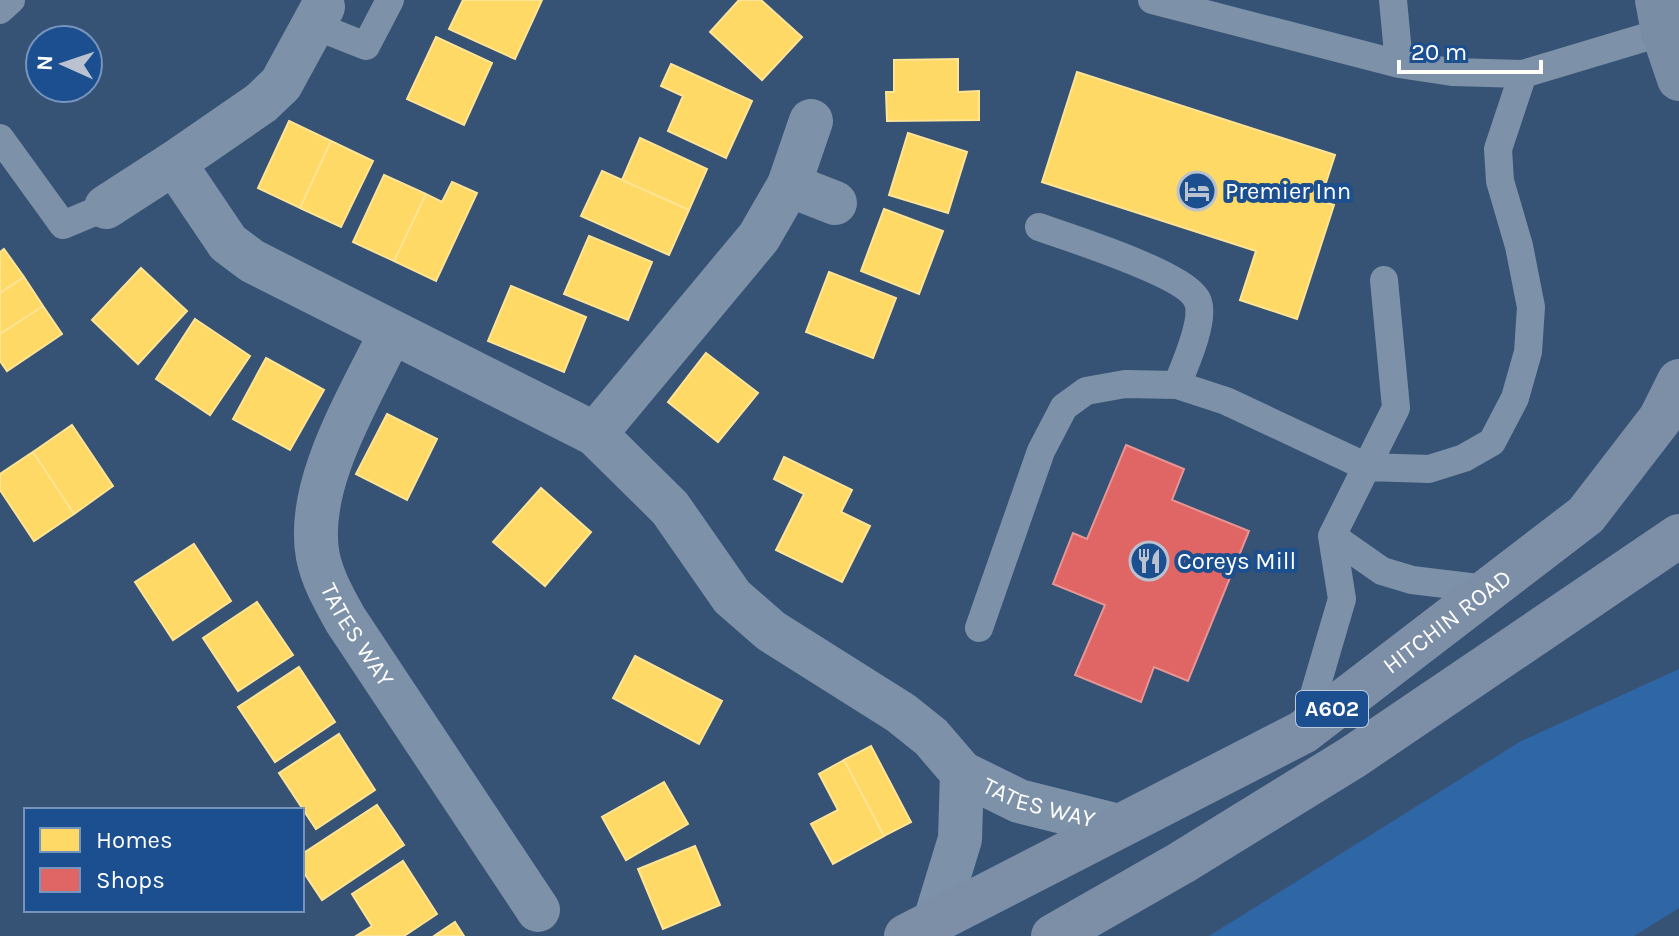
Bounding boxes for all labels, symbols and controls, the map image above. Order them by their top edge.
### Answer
north arrow [24,24,104,104]
scale bar [1399,24,1541,74]
text: 20 m [1411,38,1467,66]
text: N [32,54,58,72]
hotel icon: Premier Inn [1176,170,1218,212]
place label: Premier Inn [1225,177,1351,205]
restaurant icon: Coreys Mill [1128,540,1170,582]
place label: Coreys Mill [1177,547,1296,575]
street label: HITCHIN ROAD [1377,563,1517,680]
street label: TATES WAY [314,579,400,692]
road number: A602 [1296,691,1368,727]
street label: TATES WAY [978,771,1098,833]
legend [24,808,304,912]
text: Homes [96,826,173,854]
text: Shops [96,866,165,894]

